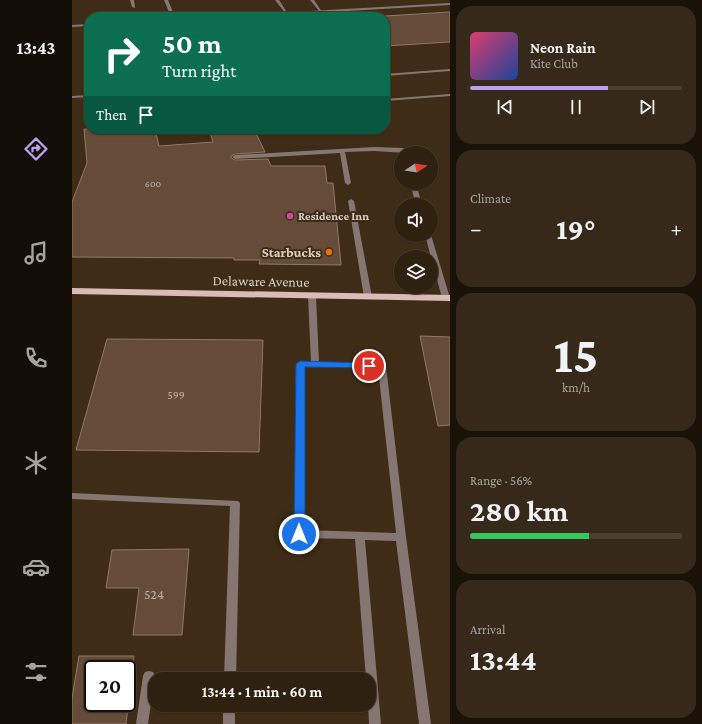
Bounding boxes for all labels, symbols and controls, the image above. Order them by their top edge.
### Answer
icon: right [96,28,148,80]
text: 50 m [162,28,222,59]
text: 13:43 [17,38,55,58]
text: Neon Rain [530,40,596,56]
text: Kite Club [530,56,578,71]
text: Turn right [162,61,236,81]
icon: previous [494,96,516,118]
icon: pause [565,96,587,118]
icon: next [636,96,658,118]
icon: arrive [135,104,157,126]
text: Then [96,107,127,123]
icon: directions [22,135,50,163]
north arrow [394,146,438,190]
map controls [394,146,438,294]
house number: 600 [145,178,162,189]
text: Climate [470,191,511,206]
button: sound [394,198,438,242]
place label: Residence Inn [298,209,369,223]
marker: Residence Inn [285,211,295,221]
text: 19° [556,212,596,245]
text: − [470,216,482,241]
text: + [670,216,682,241]
icon: music [22,239,50,267]
place label: Starbucks [262,244,321,260]
marker: Starbucks [324,247,334,257]
button: layers [394,250,438,294]
street label: Delaware Avenue [212,272,310,290]
text: 15 [554,325,598,383]
icon: phone [22,344,50,372]
pin [352,349,386,383]
icon: arrive [358,355,380,377]
text: km/h [562,380,590,395]
house number: 599 [167,388,185,402]
icon: climate [22,449,50,477]
text: Range · 56% [470,473,532,488]
text: 280 km [470,494,568,527]
position arrow [278,513,320,555]
icon: car [22,553,50,581]
house number: 524 [144,586,164,602]
text: Arrival [470,622,505,637]
text: 13:44 [470,643,537,676]
icon: filters [22,658,50,686]
speed limit sign: 20 [84,660,136,712]
text: 13:44 · 1 min · 60 m [202,684,322,700]

